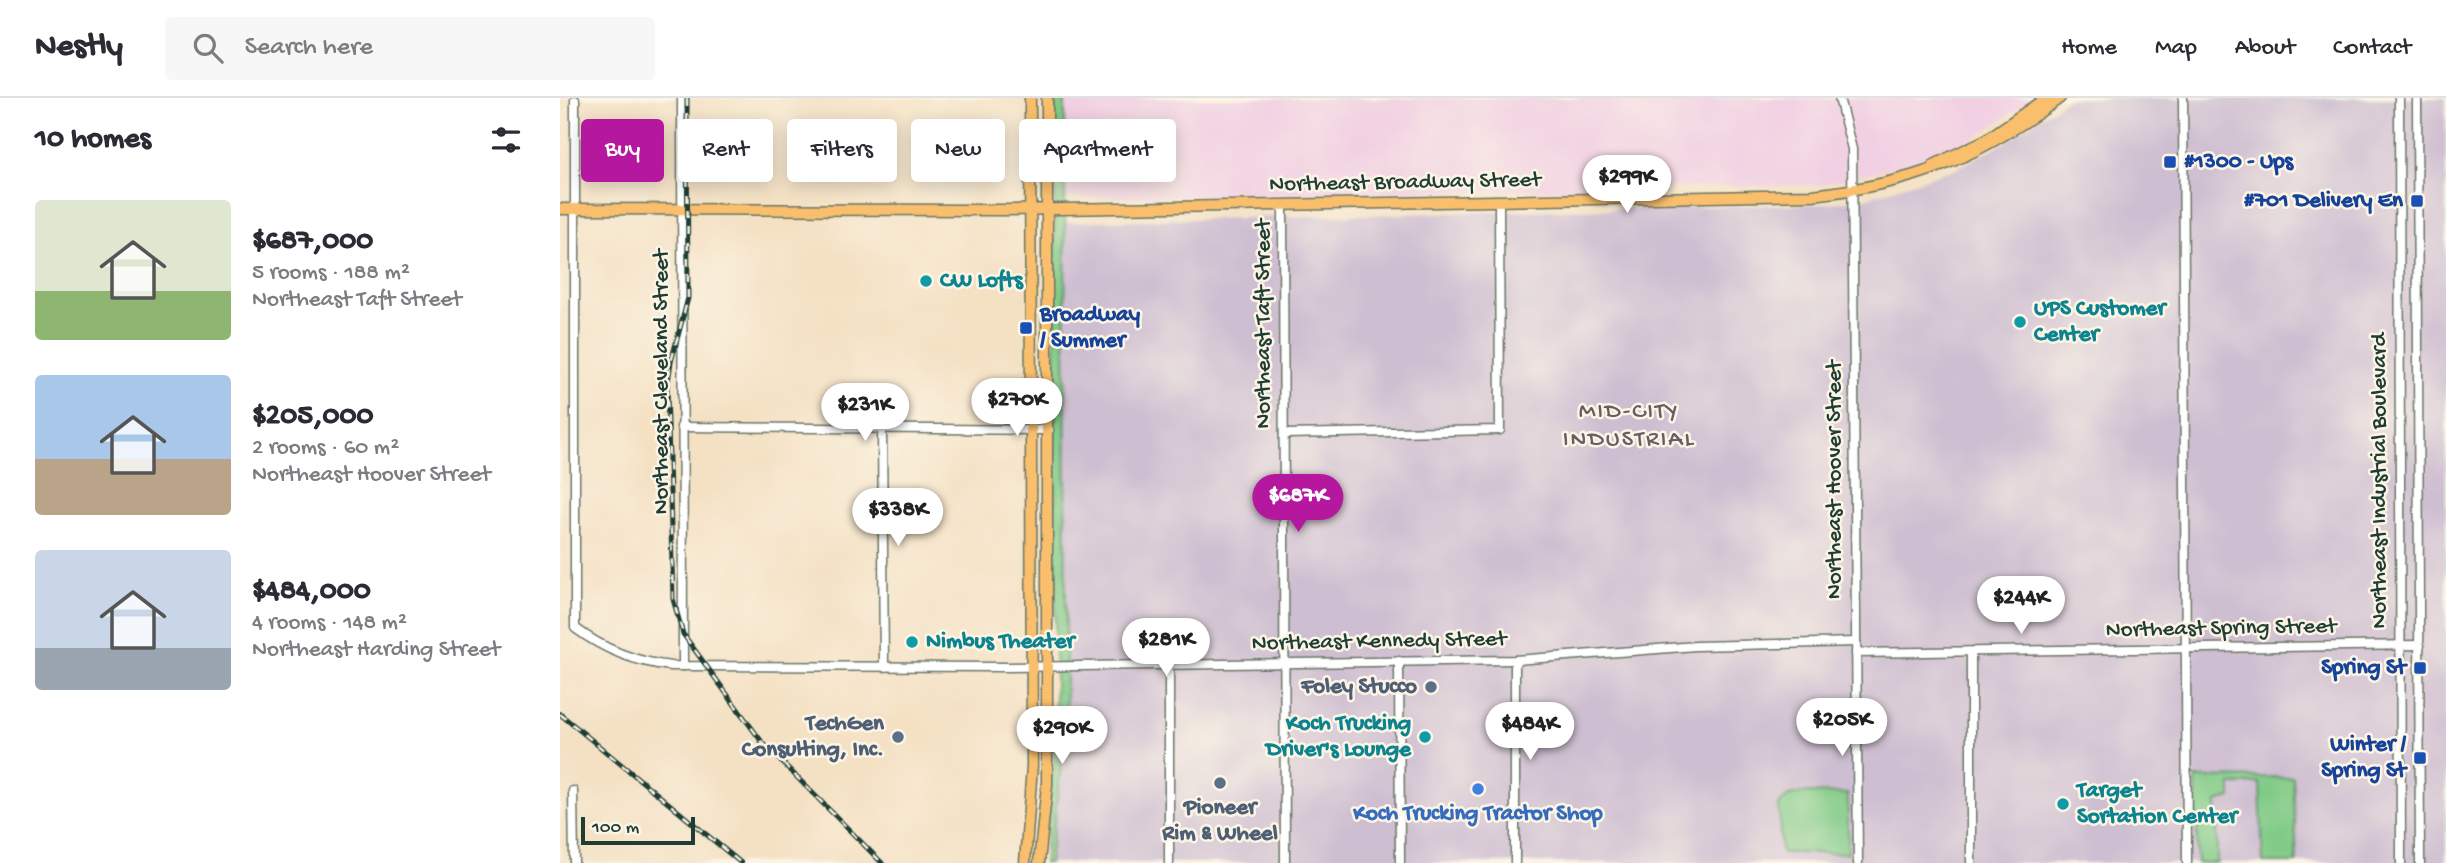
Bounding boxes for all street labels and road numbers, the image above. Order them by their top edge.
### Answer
street label: Northeast Broadway Street [1269,167,1543,199]
street label: Northeast Taft Street [1251,218,1278,429]
street label: Northeast Cleveland Street [649,248,676,515]
street label: Northeast Industrial Boulevard [2367,332,2394,629]
street label: Northeast Hoover Street [1822,359,1849,599]
street label: Northeast Spring Street [2105,613,2338,645]
street label: Northeast Kennedy Street [1251,626,1508,658]

